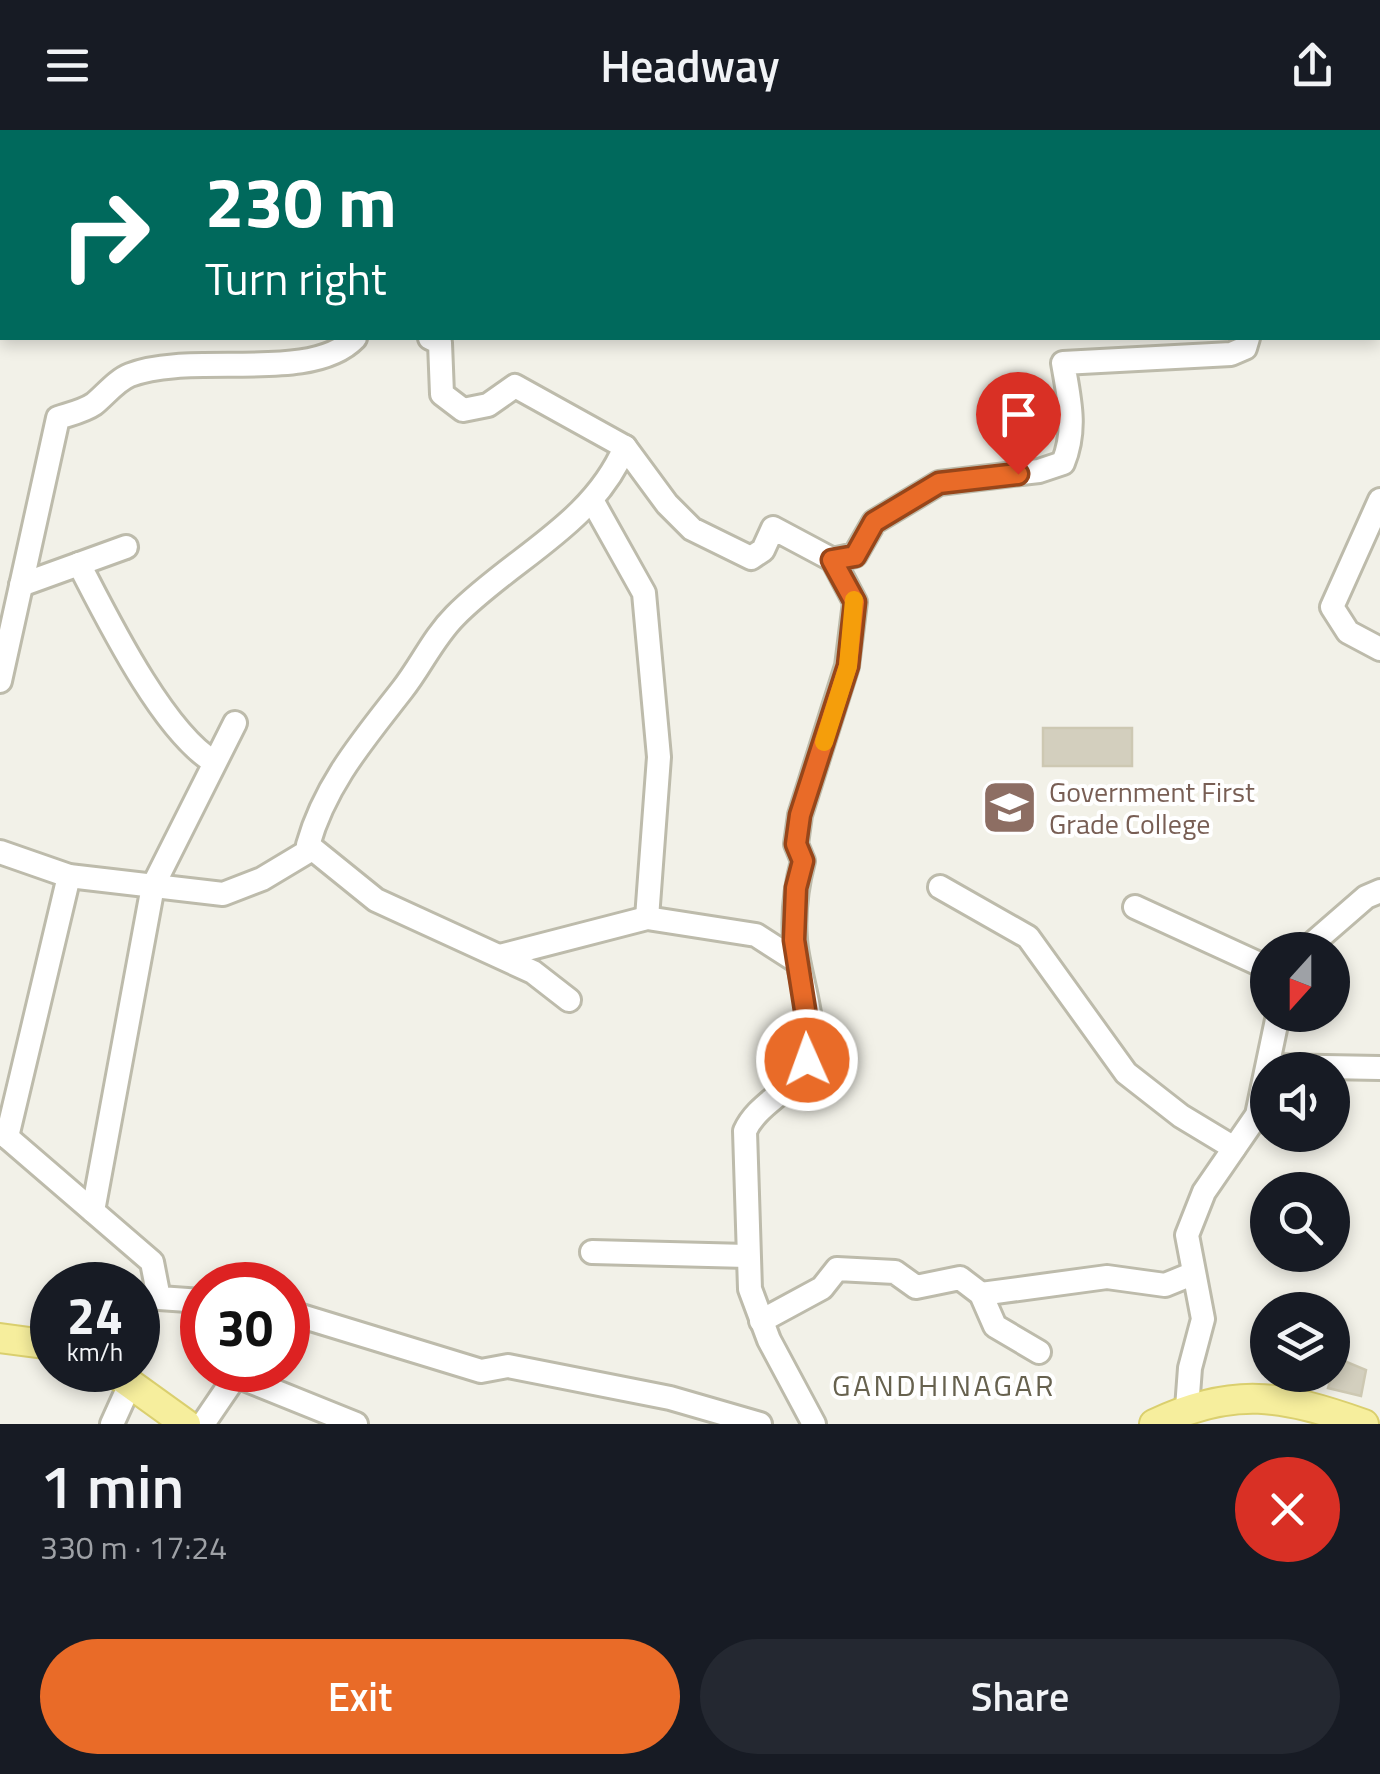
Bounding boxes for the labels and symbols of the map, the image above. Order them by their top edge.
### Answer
pin [976,372,1061,475]
place label: Government First Grade College [1049,770,1255,845]
school or university icon: Government First Grade College [980,778,1040,838]
north arrow [1250,932,1350,1032]
position arrow [755,1008,859,1112]
speed limit sign: 30 [180,1262,310,1392]
district label: GANDHINAGAR [832,1362,1056,1408]

